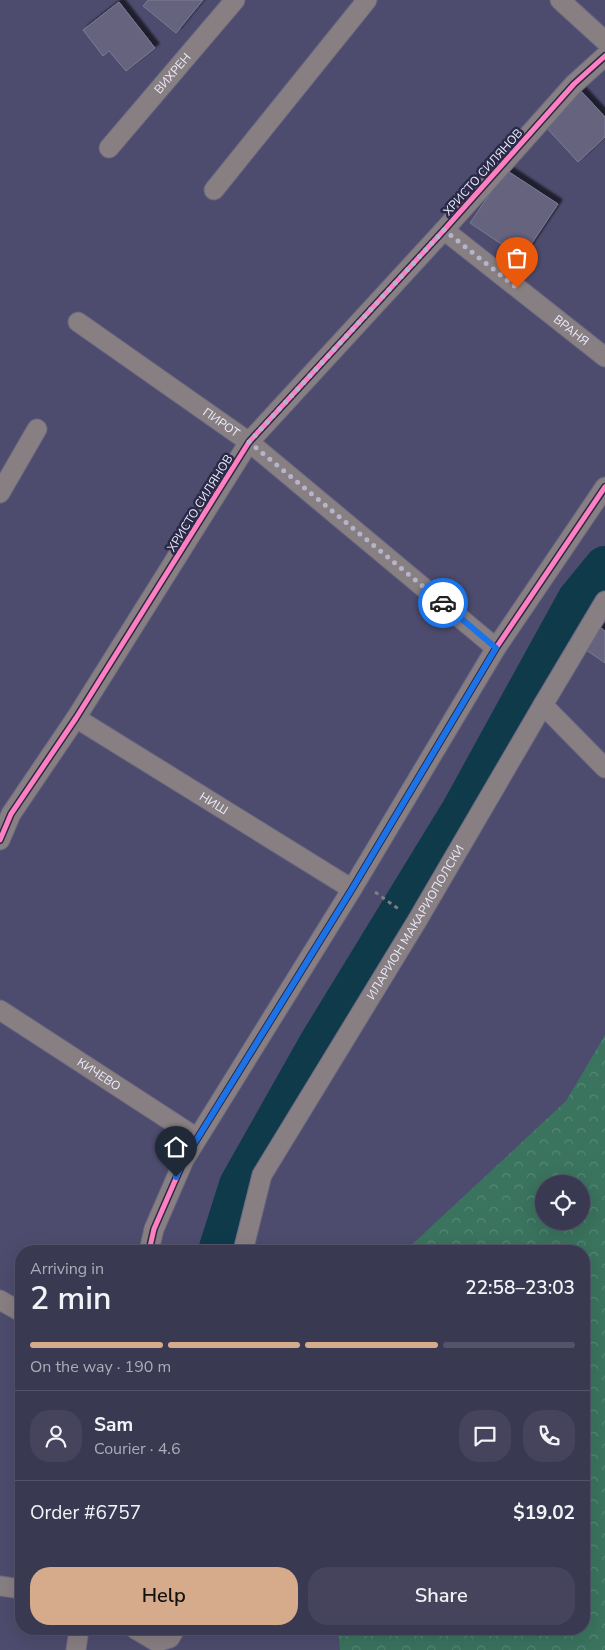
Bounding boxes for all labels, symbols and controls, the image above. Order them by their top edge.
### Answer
street label: ВИХРЕН [151,50,194,97]
street label: ХРИСТО СИЛЯНОВ [440,125,526,219]
pin [496,237,538,288]
icon: bag [503,244,531,272]
street label: ВРАНЯ [550,311,592,349]
street label: ПИРОТ [200,404,243,441]
street label: ХРИСТО СИЛЯНОВ [164,451,236,555]
courier [418,578,468,628]
icon: car [429,589,457,617]
street label: НИШ [196,788,231,818]
street label: ИЛАРИОН МАКАРИОПОЛСКИ [363,842,468,1002]
street label: КИЧЕВО [74,1054,124,1094]
pin [155,1126,197,1177]
icon: home [162,1133,190,1161]
map controls [535,1175,590,1230]
button: locate [535,1175,590,1230]
text: Arriving in [30,1258,104,1280]
text: 22:58–23:03 [465,1275,575,1301]
text: 2 min [30,1277,112,1320]
text: On the way · 190 m [30,1356,171,1378]
button: person [30,1410,82,1462]
button: chat [459,1410,511,1462]
button: phone [523,1410,575,1462]
text: Sam [94,1412,133,1438]
text: Courier · 4.6 [94,1438,180,1460]
text: Order #6757 [30,1500,141,1526]
text: $19.02 [513,1500,575,1526]
button: Help [30,1567,298,1625]
button: Share [308,1567,575,1625]

